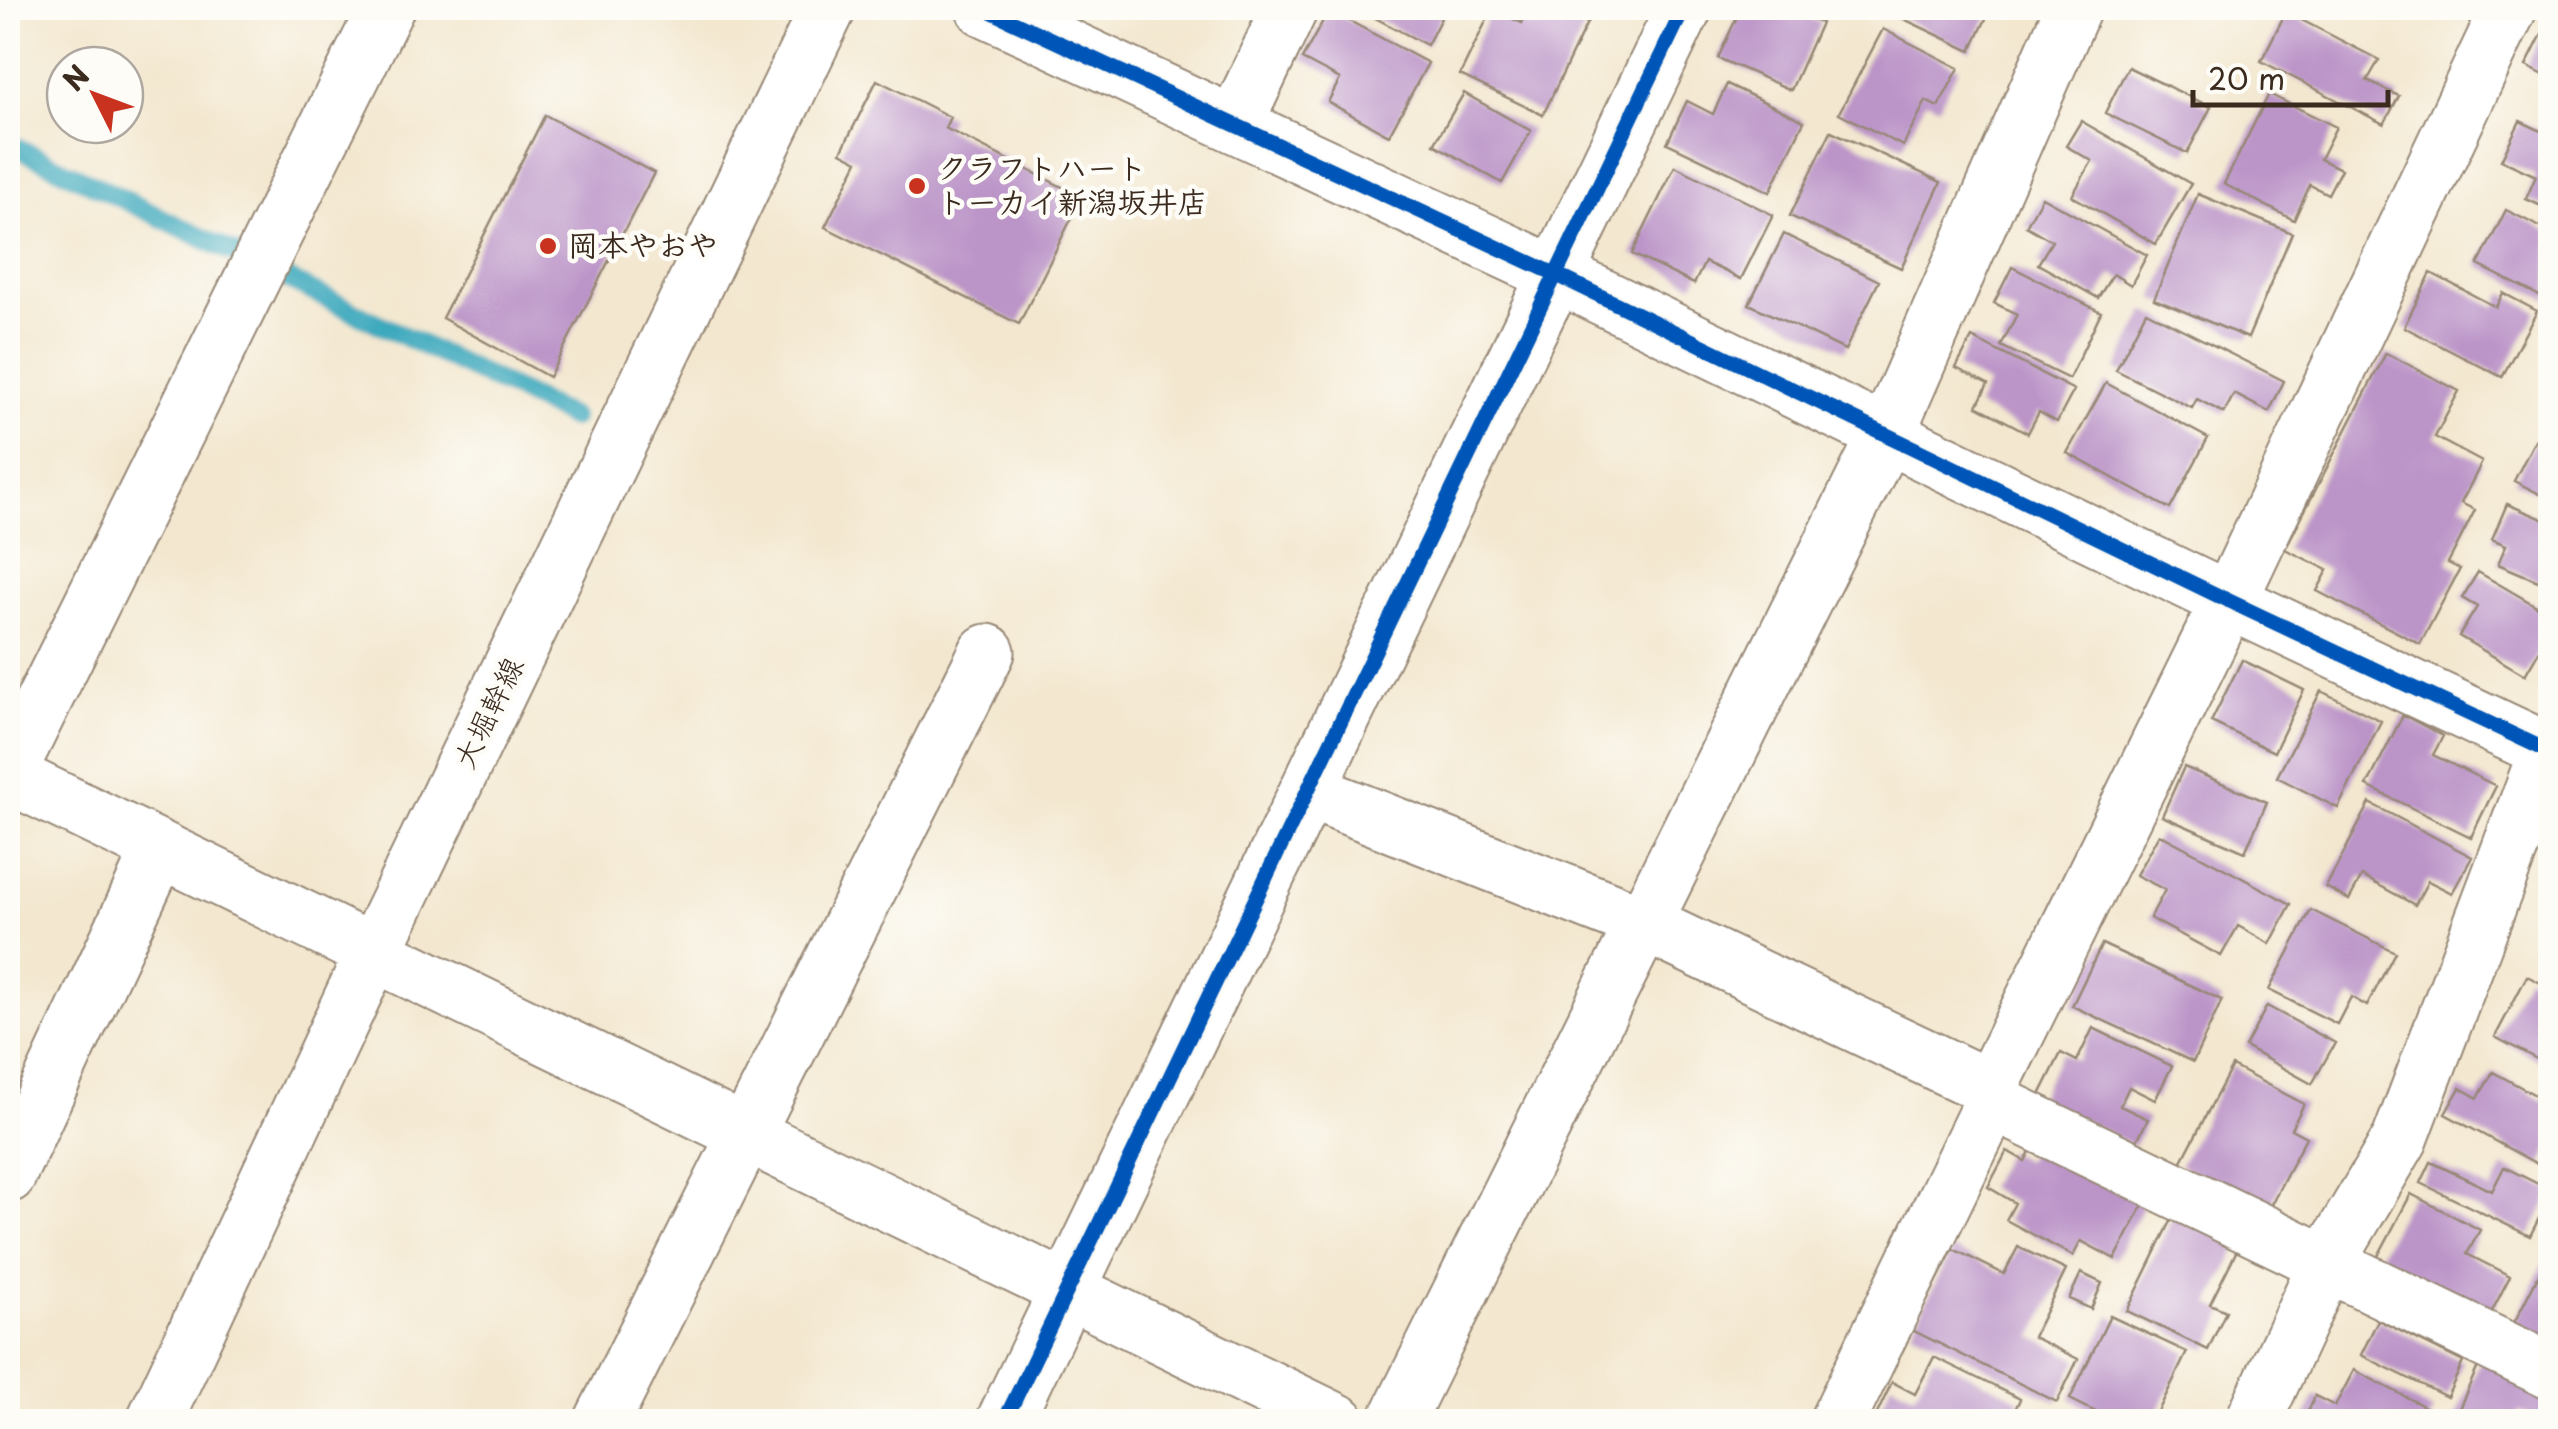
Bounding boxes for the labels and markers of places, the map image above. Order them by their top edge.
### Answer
place label: クラフトハート トーカイ新潟坂井店 [937,144,1208,223]
marker: クラフトハート トーカイ新潟坂井店 [906,175,928,197]
place label: 岡本やおや [568,221,718,266]
marker: 岡本やおや [537,235,559,257]

